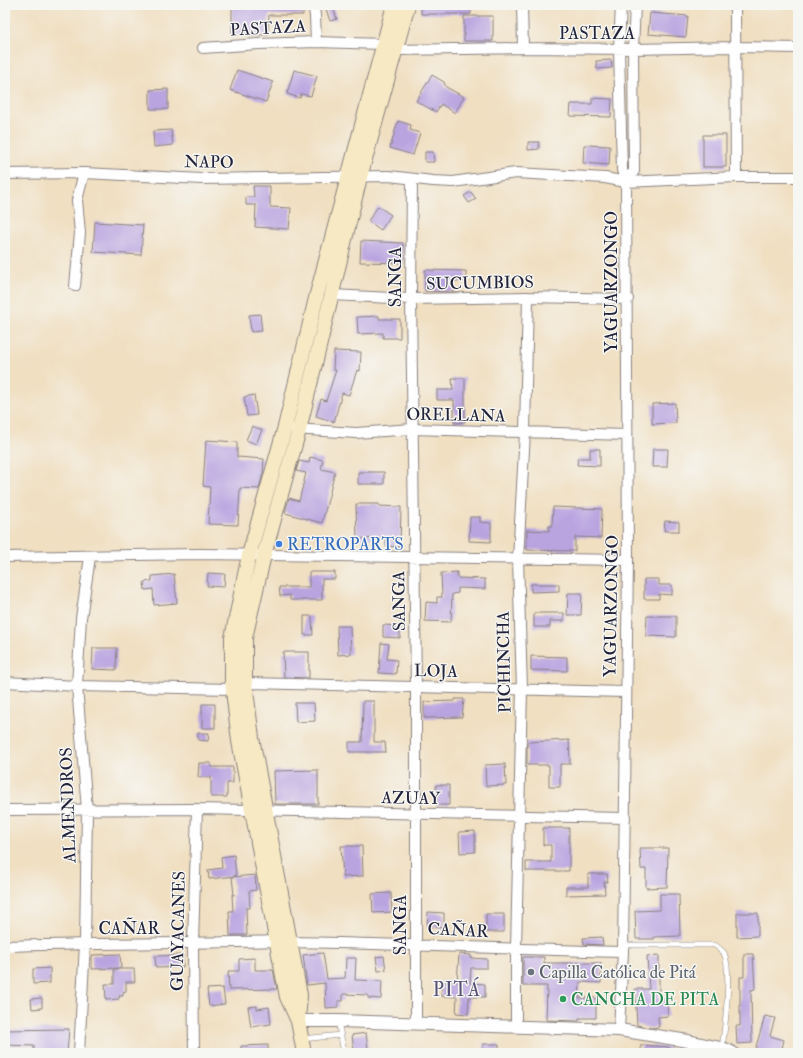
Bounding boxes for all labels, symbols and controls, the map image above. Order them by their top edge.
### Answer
street label: PASTAZA [229,16,307,40]
street label: PASTAZA [559,23,635,44]
street label: NAPO [184,151,234,173]
street label: YAGUARZONGO [601,211,622,353]
street label: SANGA [385,247,406,307]
street label: SUCUMBIOS [426,272,534,294]
street label: ORELLANA [406,404,506,426]
place label: RETROPARTS [287,534,404,555]
street label: YAGUARZONGO [599,535,623,677]
marker: RETROPARTS [274,539,284,549]
street label: SANGA [388,570,410,631]
street label: PICHINCHA [493,611,515,713]
street label: LOJA [414,660,458,683]
street label: ALMENDROS [55,747,81,864]
street label: AZUAY [380,787,441,809]
street label: GUAYACANES [166,871,190,991]
street label: SANGA [390,895,411,955]
street label: CAÑAR [98,917,160,939]
street label: CAÑAR [427,917,490,942]
place label: Capilla Católica de Pitá [539,962,697,984]
marker: Capilla Católica de Pitá [526,967,536,977]
district label: PITÁ [433,976,481,1002]
place label: CANCHA DE PITA [571,989,719,1010]
marker: CANCHA DE PITA [558,994,568,1004]

